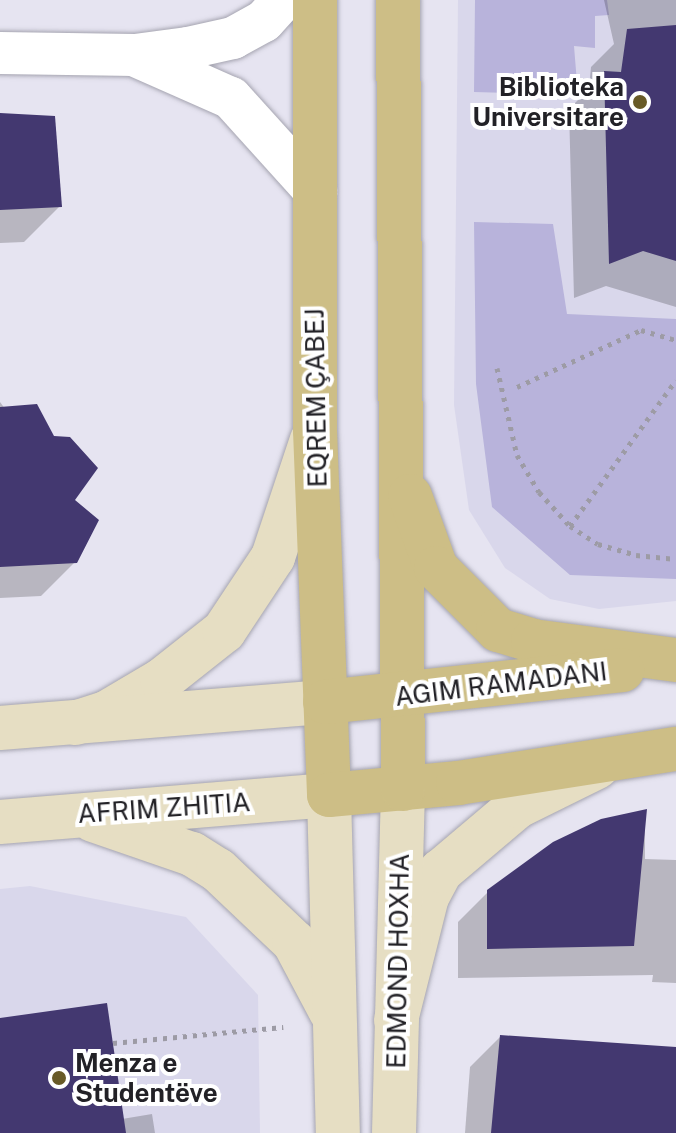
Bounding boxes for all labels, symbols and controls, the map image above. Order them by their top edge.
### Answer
place label: Biblioteka Universitare [472,71,624,132]
marker: Biblioteka Universitare [631,93,649,111]
street label: EQREM ÇABEJ [299,308,333,488]
street label: AGIM RAMADANI [393,655,609,713]
street label: AFRIM ZHITIA [76,786,252,830]
street label: EDMOND HOXHA [381,853,415,1069]
place label: Menza e Studentëve [75,1047,218,1108]
marker: Menza e Studentëve [50,1069,68,1087]

